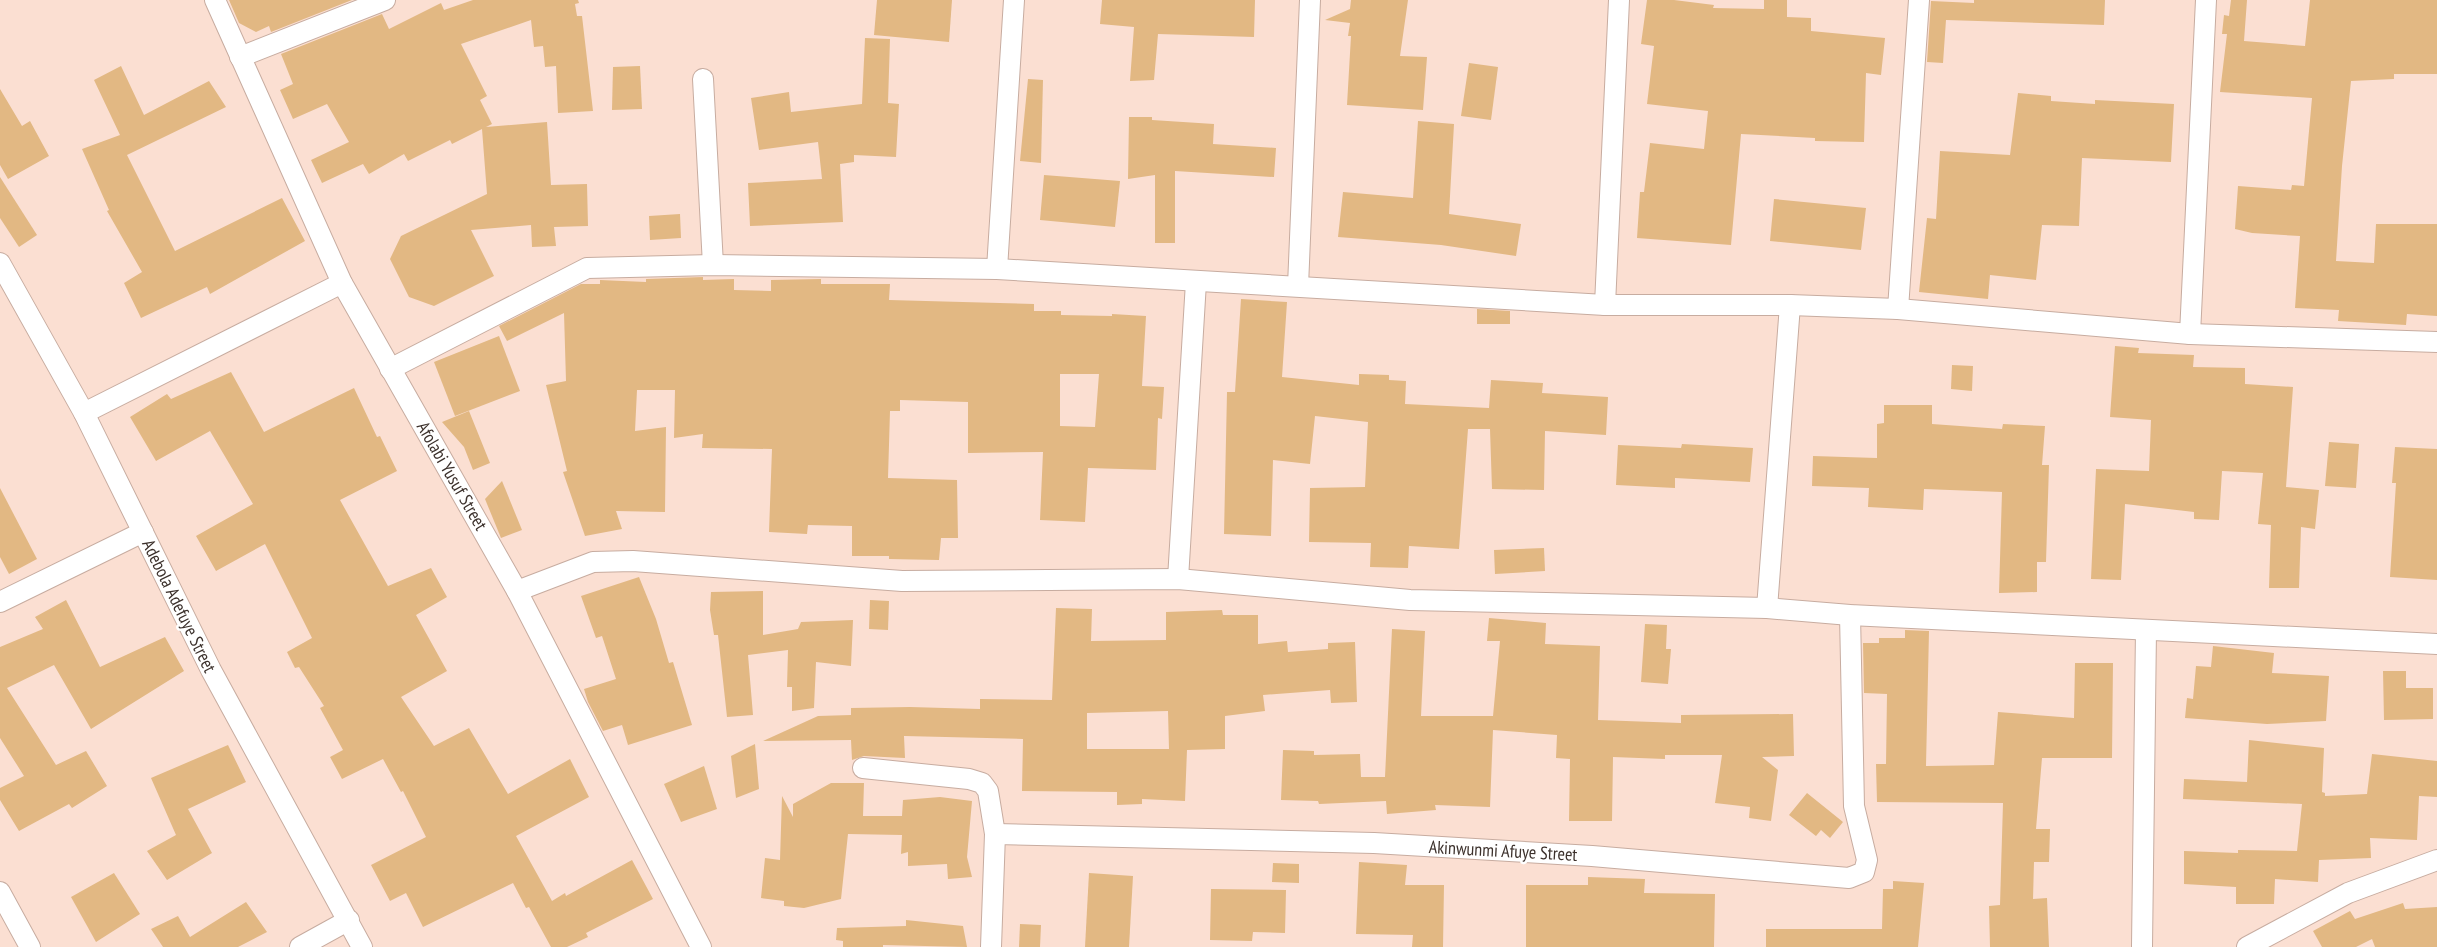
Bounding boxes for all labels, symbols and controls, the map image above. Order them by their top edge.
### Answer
street label: Afolabi Yusuf Street [412,417,493,534]
street label: Adebola Adefuye Street [137,535,222,676]
street label: Akinwunmi Afuye Street [1428,835,1578,866]

